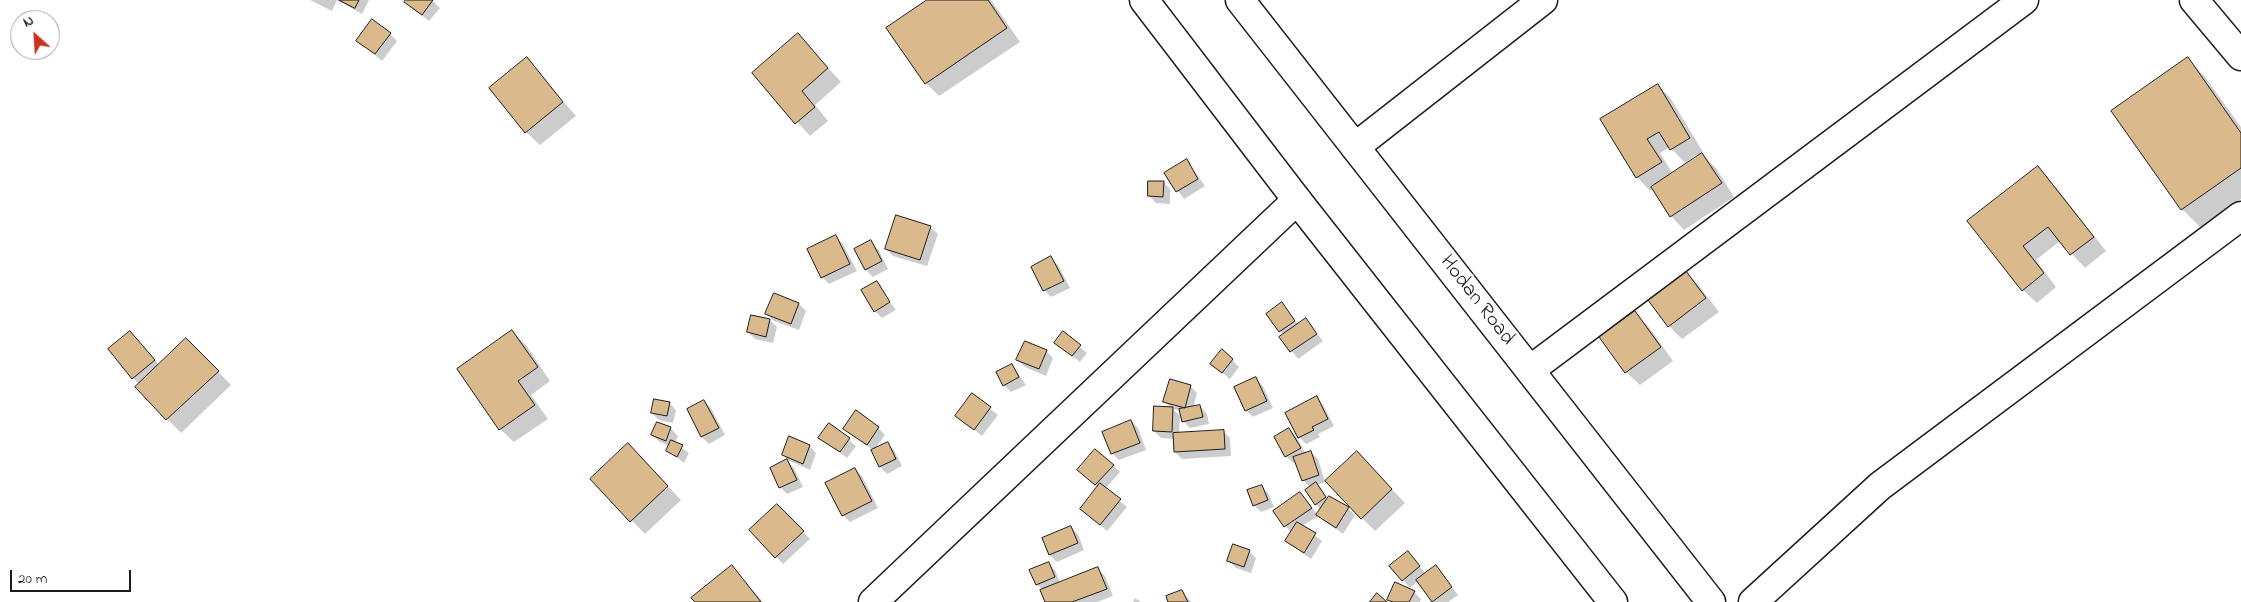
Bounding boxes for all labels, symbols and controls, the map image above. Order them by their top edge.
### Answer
north arrow [10,10,60,60]
text: N [20,10,37,33]
street label: Hodan Road [1433,251,1519,351]
scale bar [12,560,134,592]
text: 20 m [18,568,47,590]

